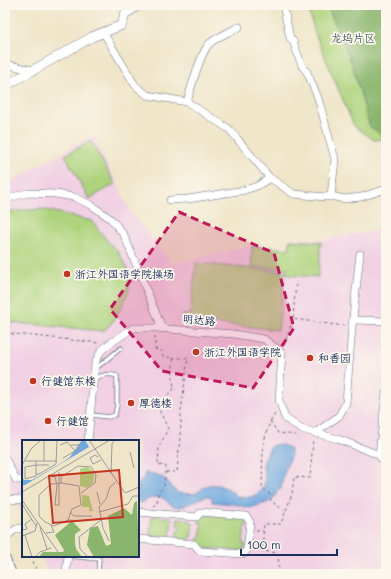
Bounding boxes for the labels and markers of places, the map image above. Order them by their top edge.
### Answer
place label: 浙江外国语学院操场 [75,266,174,281]
marker: 浙江外国语学院操场 [62,269,72,279]
place label: 浙江外国语学院 [204,344,281,359]
marker: 浙江外国语学院 [191,347,201,357]
place label: 和香园 [318,350,351,365]
marker: 和香园 [305,353,315,363]
place label: 行健馆东楼 [41,373,96,388]
marker: 行健馆东楼 [28,376,38,386]
place label: 厚德楼 [139,395,172,410]
marker: 厚德楼 [126,398,136,408]
place label: 行健馆 [56,413,89,428]
marker: 行健馆 [43,416,53,426]

